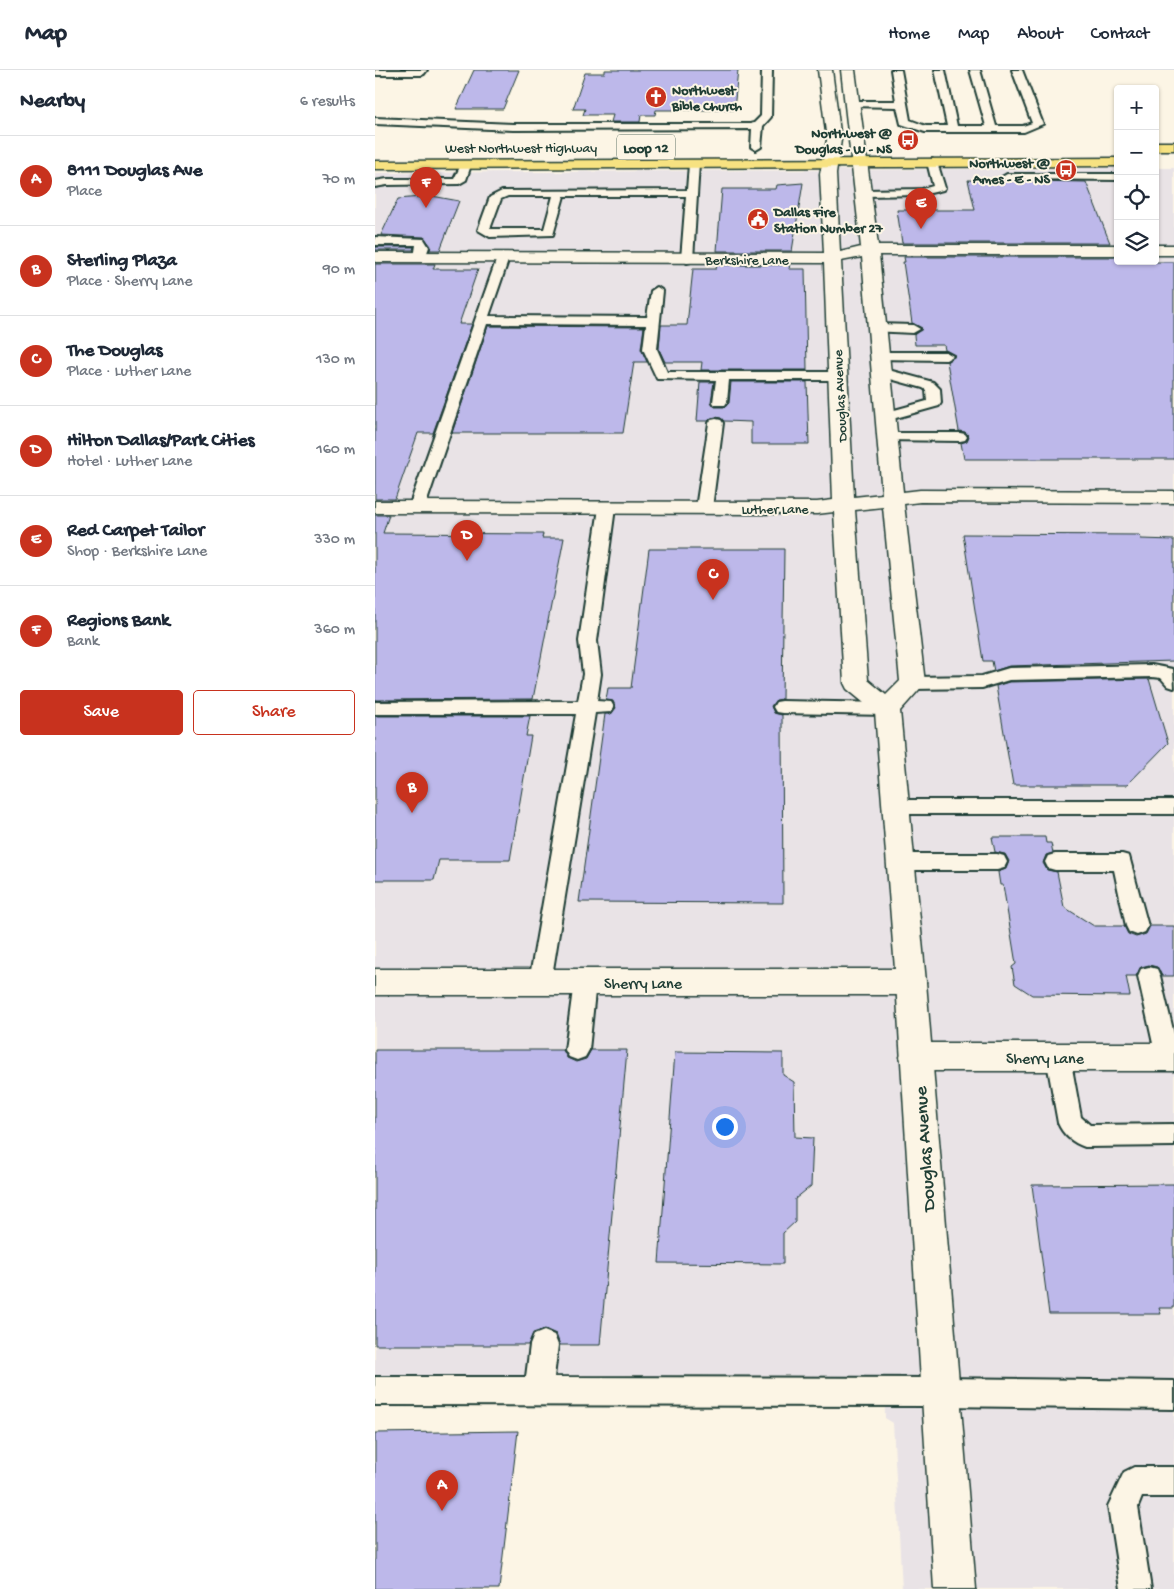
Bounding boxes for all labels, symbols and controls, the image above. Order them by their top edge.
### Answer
text: Map [25,20,67,49]
text: Home [888,24,930,45]
text: Map [958,24,989,45]
text: About [1017,24,1063,45]
text: Contact [1091,24,1149,45]
place label: Northwest Bible Church [671,83,743,116]
church icon: Northwest Bible Church [644,85,668,109]
map controls [1114,85,1159,265]
button: + [1114,85,1159,130]
text: Nearby [20,90,85,115]
text: 6 results [300,93,355,112]
place label: Northwest @ Douglas - W - NS [793,126,892,159]
bus stop icon: Northwest @ Douglas - W - NS [896,128,920,152]
button: − [1114,130,1159,175]
road number: Loop 12 [617,134,675,160]
street label: West Northwest Highway [445,141,597,158]
place label: Northwest @ Ames - E - NS [969,156,1050,189]
bus stop icon: Northwest @ Ames - E - NS [1054,158,1078,182]
text: 8111 Douglas Ave [67,160,203,183]
pin: F [410,167,442,208]
text: A [31,171,41,190]
text: 70 m [322,171,355,190]
button: locate [1114,175,1159,220]
text: Place [67,183,102,202]
pin: E [905,188,937,229]
place label: Dallas Fire Station Number 27 [772,205,883,238]
public building icon: Dallas Fire Station Number 27 [746,207,770,231]
button: layers [1114,220,1159,265]
text: Sterling Plaza [67,250,177,273]
street label: Berkshire Lane [704,253,790,270]
text: B [32,261,40,280]
text: 90 m [323,261,355,280]
text: Place · Sherry Lane [67,273,192,292]
text: The Douglas [67,340,163,363]
street label: Douglas Avenue [831,349,852,443]
text: C [32,351,40,370]
text: 130 m [316,351,355,370]
text: Place · Luther Lane [67,363,191,382]
text: Hilton Dallas/Park Cities [67,430,255,453]
text: D [31,441,41,460]
text: 160 m [316,441,355,460]
text: Hotel · Luther Lane [67,453,192,472]
street label: Luther Lane [741,502,809,519]
text: Red Carpet Tailor [67,520,204,543]
pin: D [451,520,483,561]
text: E [31,531,41,550]
text: 330 m [314,531,355,550]
text: Shop · Berkshire Lane [67,543,207,562]
pin: C [697,559,729,600]
text: Regions Bank [67,610,170,633]
text: F [32,621,40,640]
text: 360 m [314,621,355,640]
text: Bank [67,633,99,652]
button: Save [20,690,183,735]
button: Share [193,690,355,735]
pin: B [396,772,428,813]
street label: Sherry Lane [604,976,683,995]
street label: Sherry Lane [1006,1051,1085,1070]
street label: Douglas Avenue [911,1085,942,1214]
your location [712,1114,738,1140]
pin: A [426,1470,458,1511]

